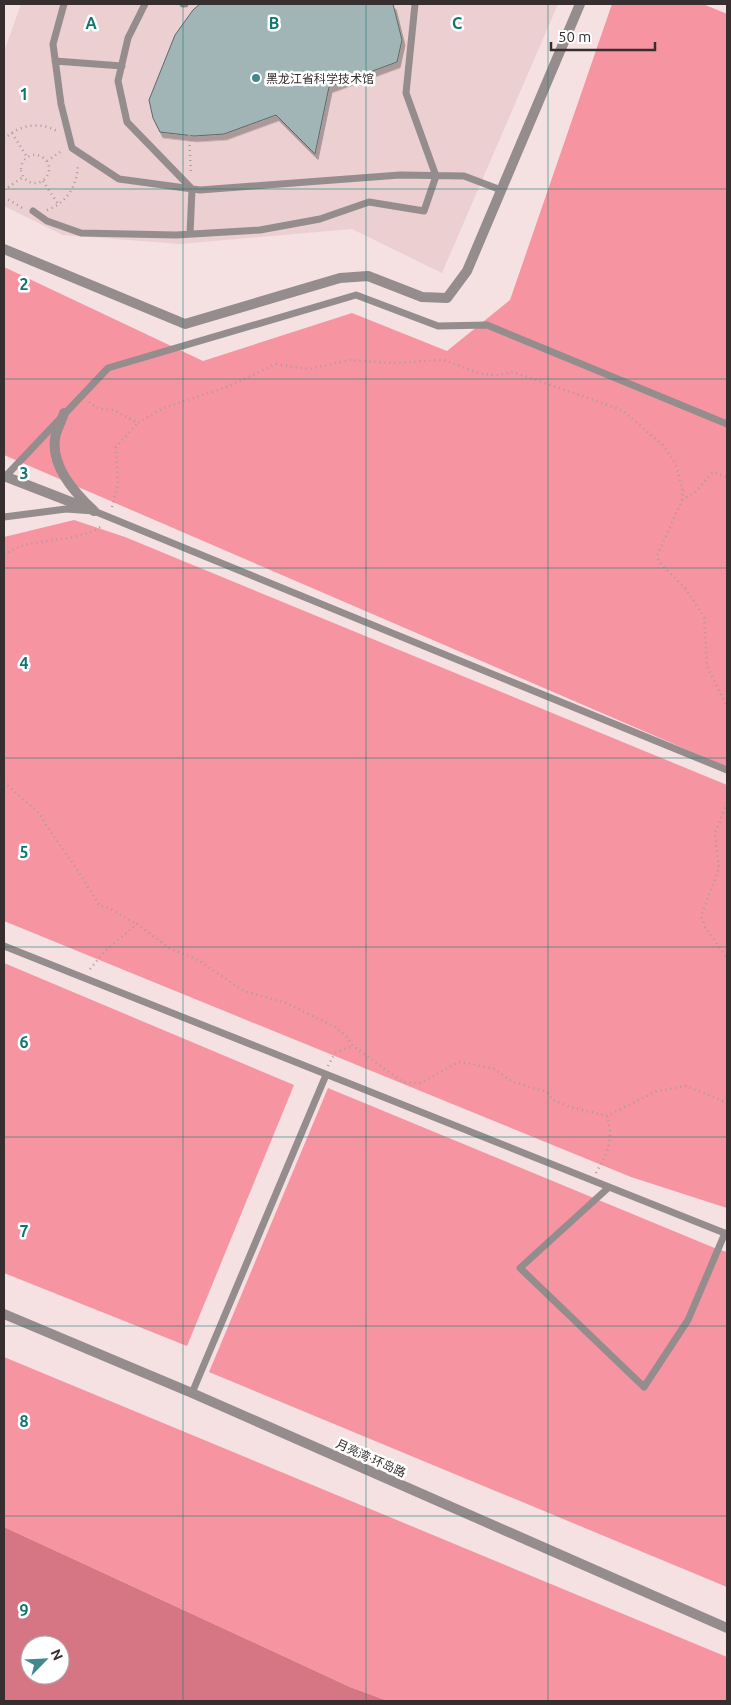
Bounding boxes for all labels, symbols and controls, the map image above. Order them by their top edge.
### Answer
text: A [85,14,97,32]
text: B [269,14,279,32]
text: C [452,14,462,32]
scale bar [551,20,655,52]
text: 50 m [558,28,591,45]
marker: 黑龙江省科学技术馆 [250,72,262,84]
place label: 黑龙江省科学技术馆 [266,72,374,85]
text: 1 [19,85,29,103]
text: 2 [19,275,29,293]
text: 3 [19,464,29,482]
text: 4 [19,654,29,672]
text: 5 [19,843,29,861]
text: 6 [19,1033,29,1051]
text: 7 [19,1222,29,1240]
text: 8 [19,1412,29,1430]
street label: 月亮湾·环岛路 [334,1437,408,1479]
text: 9 [19,1601,29,1619]
north arrow [20,1635,70,1685]
text: N [47,1647,66,1663]

